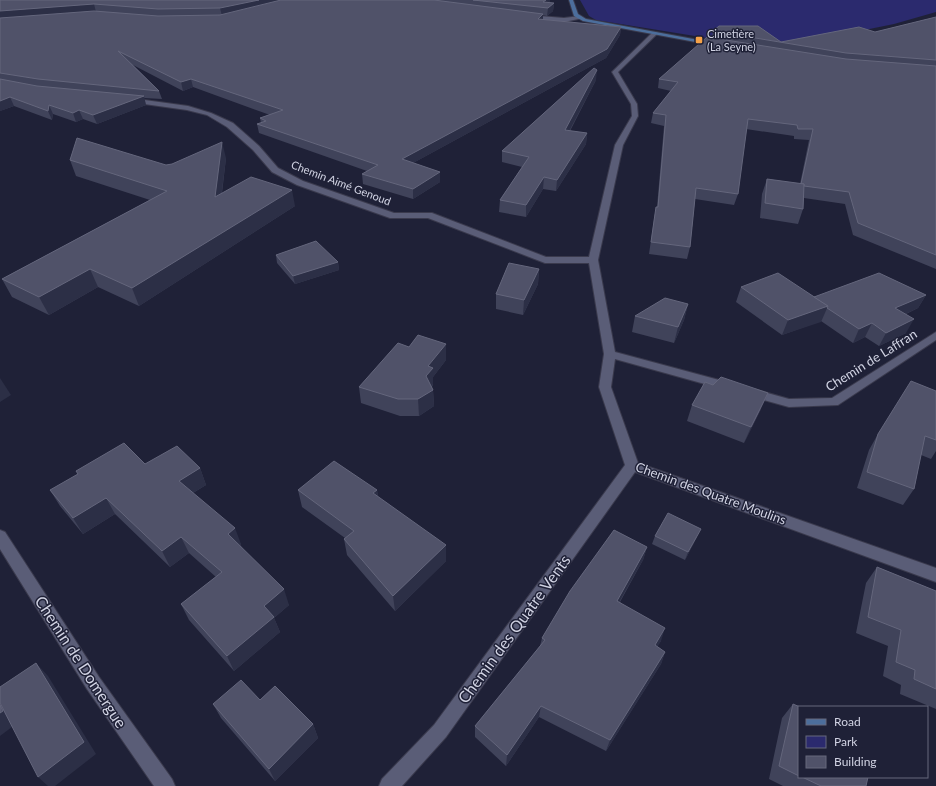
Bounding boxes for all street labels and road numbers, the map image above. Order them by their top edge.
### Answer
street label: Chemin Aimé Genoud [289,158,393,208]
street label: Chemin de Laffran [822,325,920,395]
street label: Chemin des Quatre Moulins [634,458,789,528]
street label: Chemin des Quatre Vents [453,551,574,707]
street label: Chemin de Domergue [32,592,131,731]

